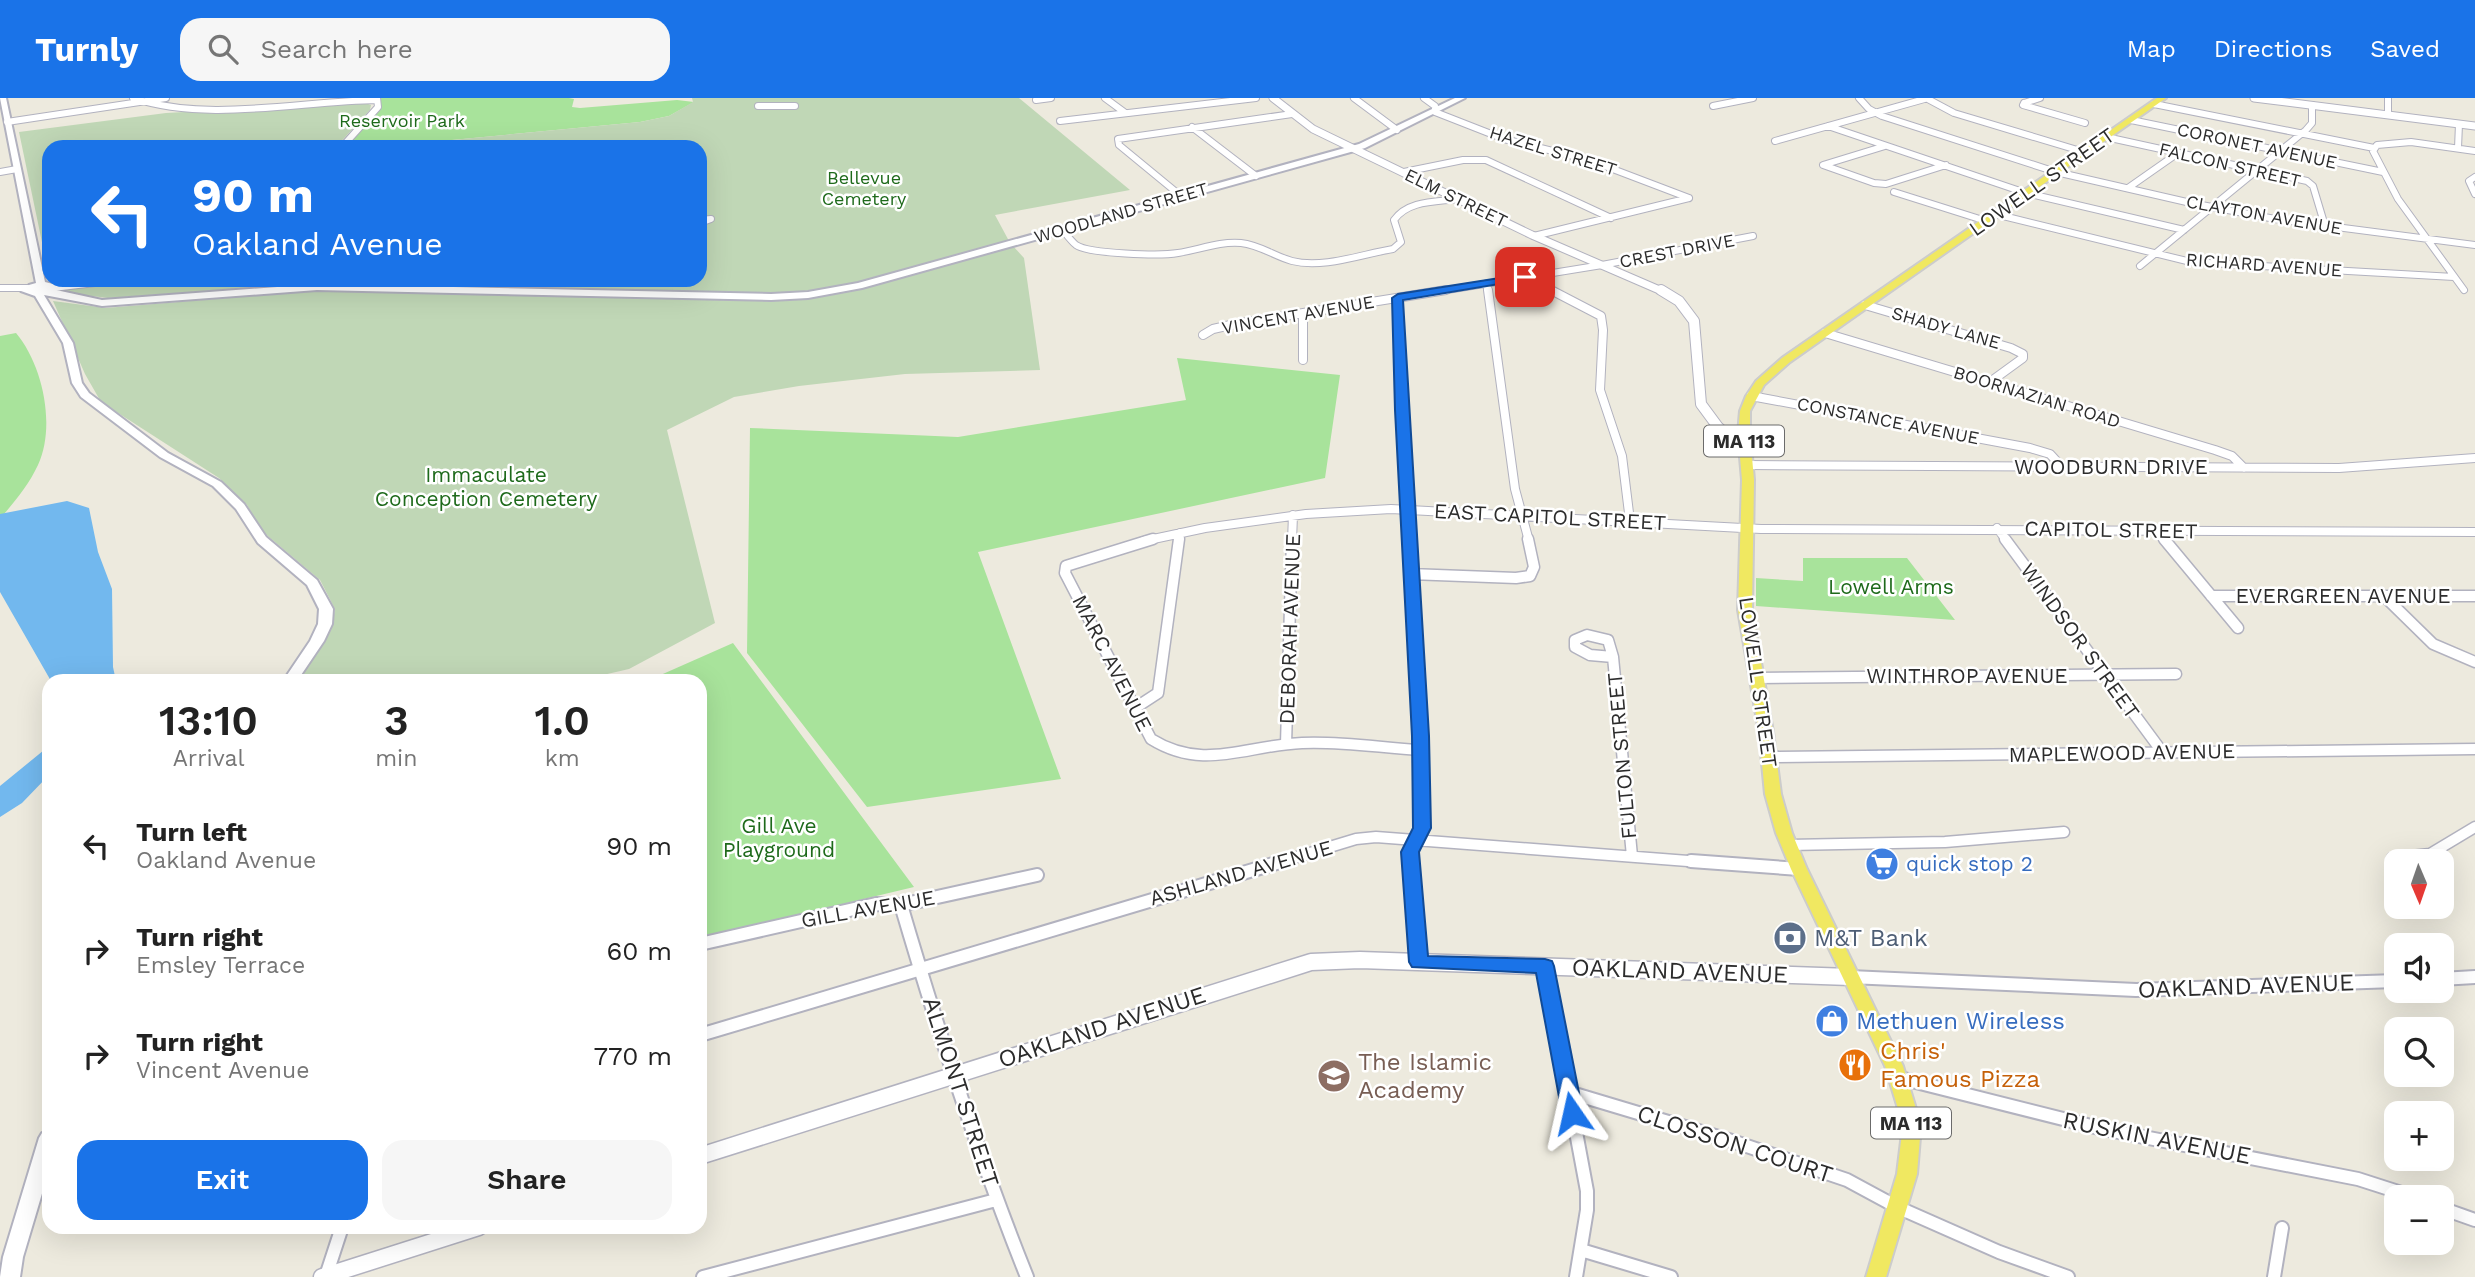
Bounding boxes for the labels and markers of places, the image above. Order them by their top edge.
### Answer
pin [1495,247,1555,307]
supermarket icon: quick stop 2 [1863,845,1901,883]
place label: quick stop 2 [1906,851,2033,876]
bank icon: M&T Bank [1771,919,1809,957]
place label: M&T Bank [1814,924,1928,952]
shop icon: Methuen Wireless [1813,1002,1851,1040]
place label: Methuen Wireless [1856,1007,2065,1035]
place label: Chris' Famous Pizza [1880,1037,2040,1093]
restaurant icon: Chris' Famous Pizza [1836,1046,1874,1084]
place label: The Islamic Academy [1358,1048,1492,1104]
school or university icon: The Islamic Academy [1315,1057,1353,1095]

